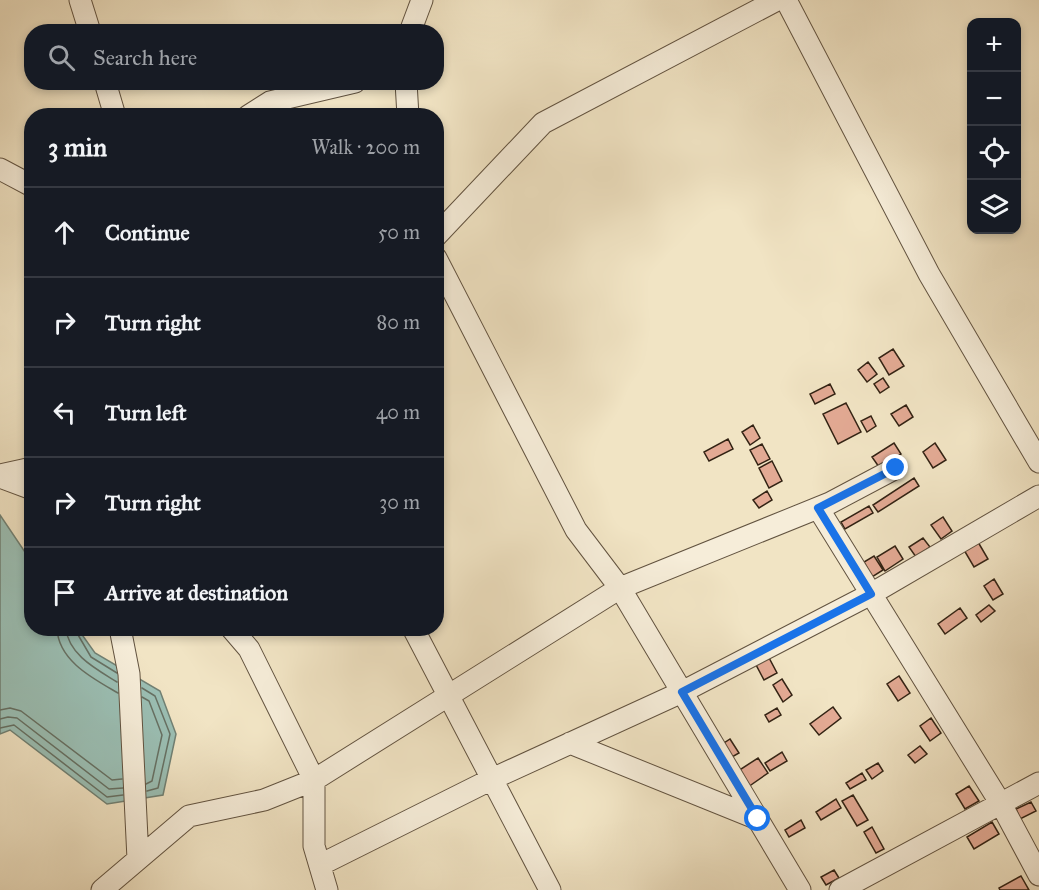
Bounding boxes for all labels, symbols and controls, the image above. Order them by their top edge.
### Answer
map controls [967,18,1021,234]
button: + [967,18,1021,72]
search box [24,24,444,90]
icon: search [45,41,78,74]
text: Search here [93,44,197,71]
button: − [967,72,1021,126]
button: locate [967,126,1021,180]
text: 3 min [48,131,107,163]
text: Walk · 200 m [312,135,420,159]
button: layers [967,180,1021,234]
icon: ahead [48,216,81,249]
text: Continue [105,219,190,246]
text: 50 m [378,220,420,244]
icon: right [48,306,81,339]
text: Turn right [105,309,201,336]
text: 80 m [377,310,420,334]
icon: left [48,396,81,429]
text: Turn left [105,399,187,426]
text: 40 m [376,400,420,424]
route end [882,454,908,480]
icon: right [48,486,81,519]
text: Turn right [105,489,201,516]
text: 30 m [379,490,420,514]
icon: arrive [48,576,81,609]
text: Arrive at destination [105,579,288,606]
route start [744,805,770,831]

